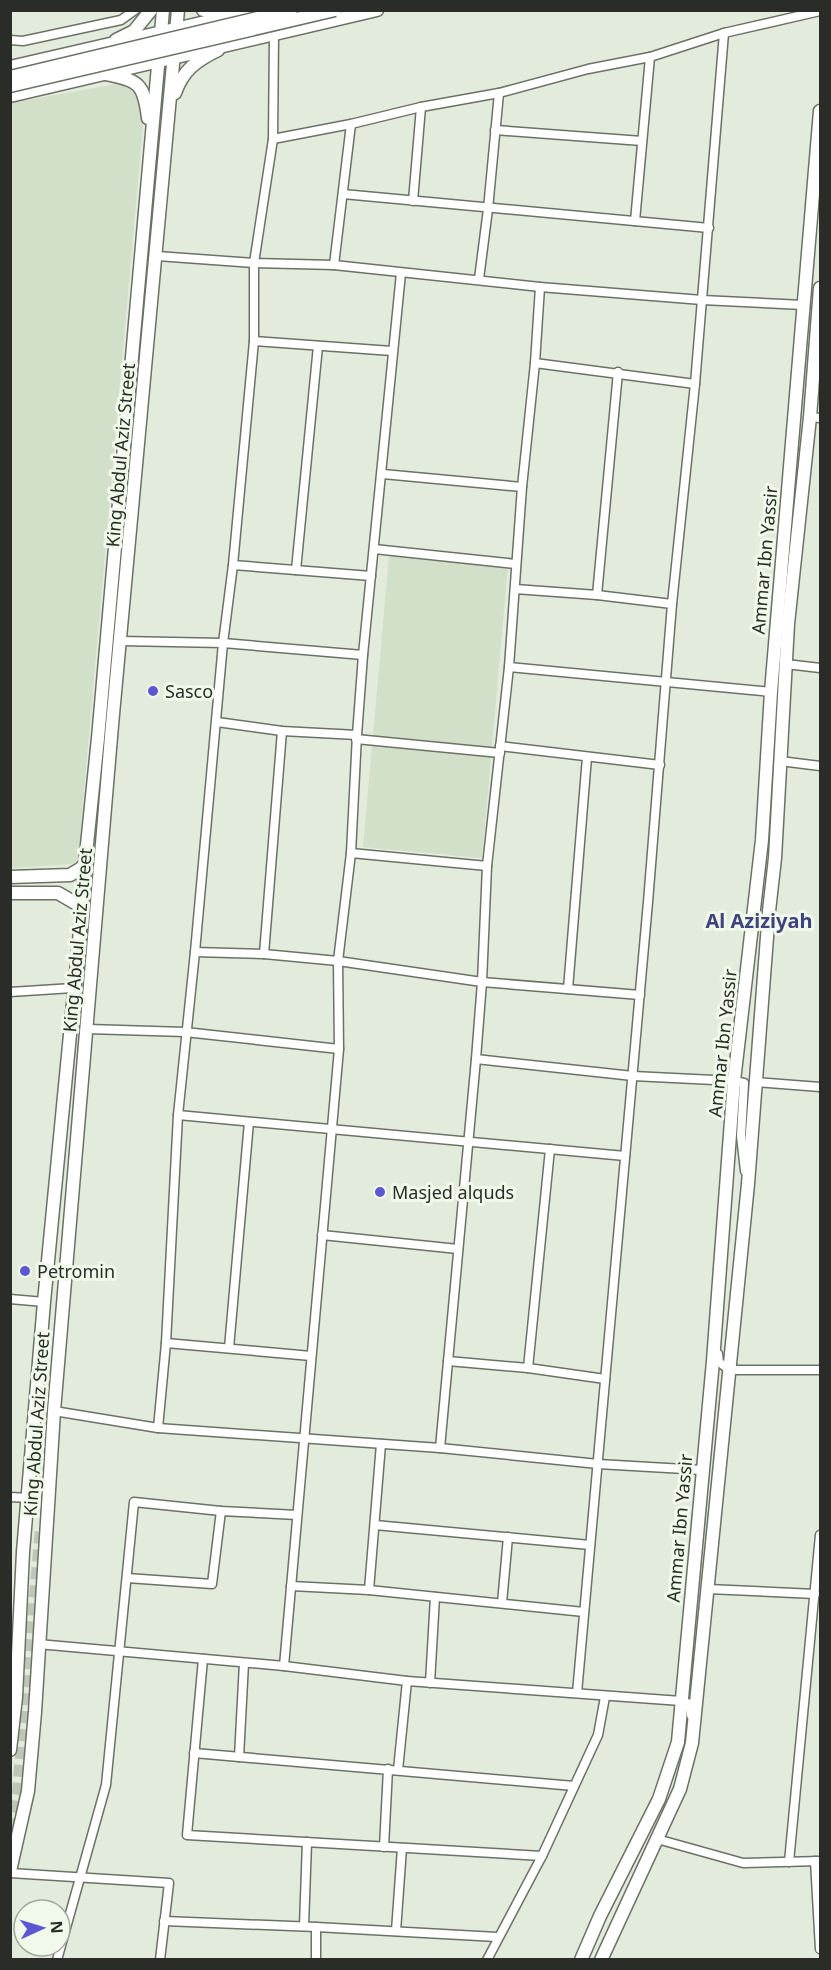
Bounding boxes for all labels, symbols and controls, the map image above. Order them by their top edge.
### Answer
street label: King Abdul Aziz Street [100,361,140,548]
street label: Ammar Ibn Yassir [746,484,782,635]
place label: Sasco [165,679,213,703]
marker: Sasco [146,684,160,698]
street label: King Abdul Aziz Street [57,846,97,1033]
district label: Al Aziziyah [706,907,812,934]
street label: Ammar Ibn Yassir [702,967,742,1118]
place label: Masjed alquds [392,1180,514,1204]
marker: Masjed alquds [373,1185,387,1199]
place label: Petromin [37,1259,115,1283]
marker: Petromin [18,1264,32,1278]
street label: King Abdul Aziz Street [18,1331,54,1517]
street label: Ammar Ibn Yassir [661,1452,697,1603]
north arrow [12,1898,72,1958]
text: N [46,1920,68,1934]

